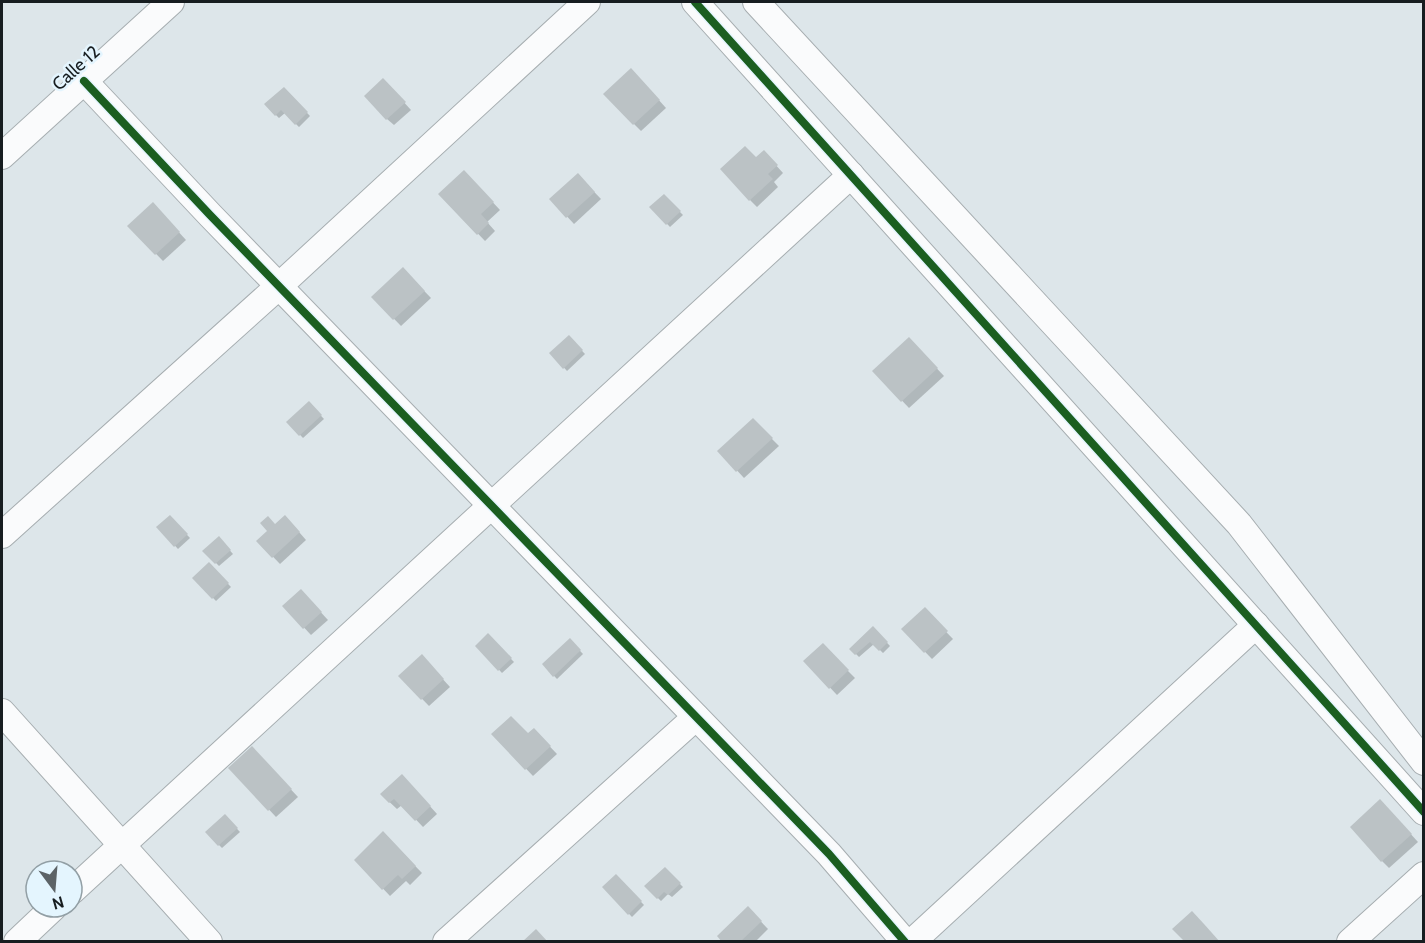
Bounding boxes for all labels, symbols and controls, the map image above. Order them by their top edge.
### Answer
street label: Calle 12 [48,41,104,95]
north arrow [24,859,84,919]
text: N [50,892,66,914]

